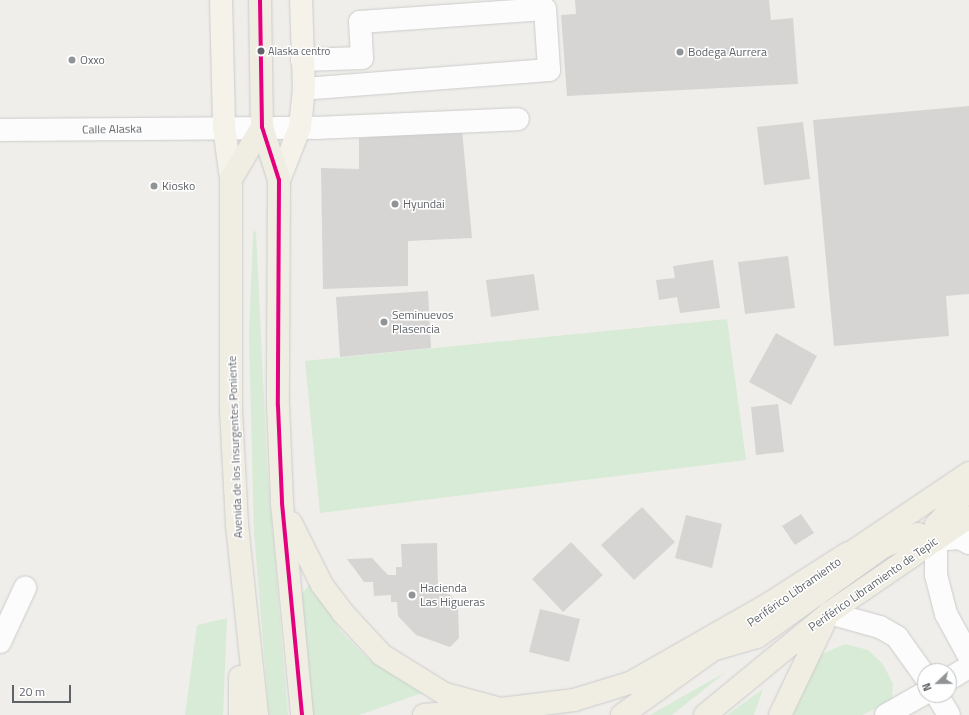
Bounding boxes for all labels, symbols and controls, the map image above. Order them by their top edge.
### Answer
place label: Alaska centro [268,44,330,58]
place label: Bodega Aurrera [688,45,767,59]
marker: Alaska centro [256,46,266,56]
marker: Bodega Aurrera [675,47,685,57]
place label: Oxxo [80,53,105,67]
marker: Oxxo [67,55,77,65]
street label: Calle Alaska [82,121,142,137]
place label: Kiosko [162,179,195,193]
marker: Kiosko [149,181,159,191]
place label: Hyundai [403,197,445,211]
marker: Hyundai [390,199,400,209]
place label: Seminuevos Plasencia [392,308,454,336]
marker: Seminuevos Plasencia [379,317,389,327]
street label: Avenida de los Insurgentes Poniente [225,355,245,539]
street label: Periférico Libramiento de Tepic [806,534,940,634]
street label: Periférico Libramiento [744,554,844,630]
place label: Hacienda Las Higueras [420,581,485,609]
marker: Hacienda Las Higueras [407,590,417,600]
north arrow [917,663,957,703]
scale bar [14,677,73,703]
text: N [918,681,936,694]
text: 20 m [19,682,45,701]

